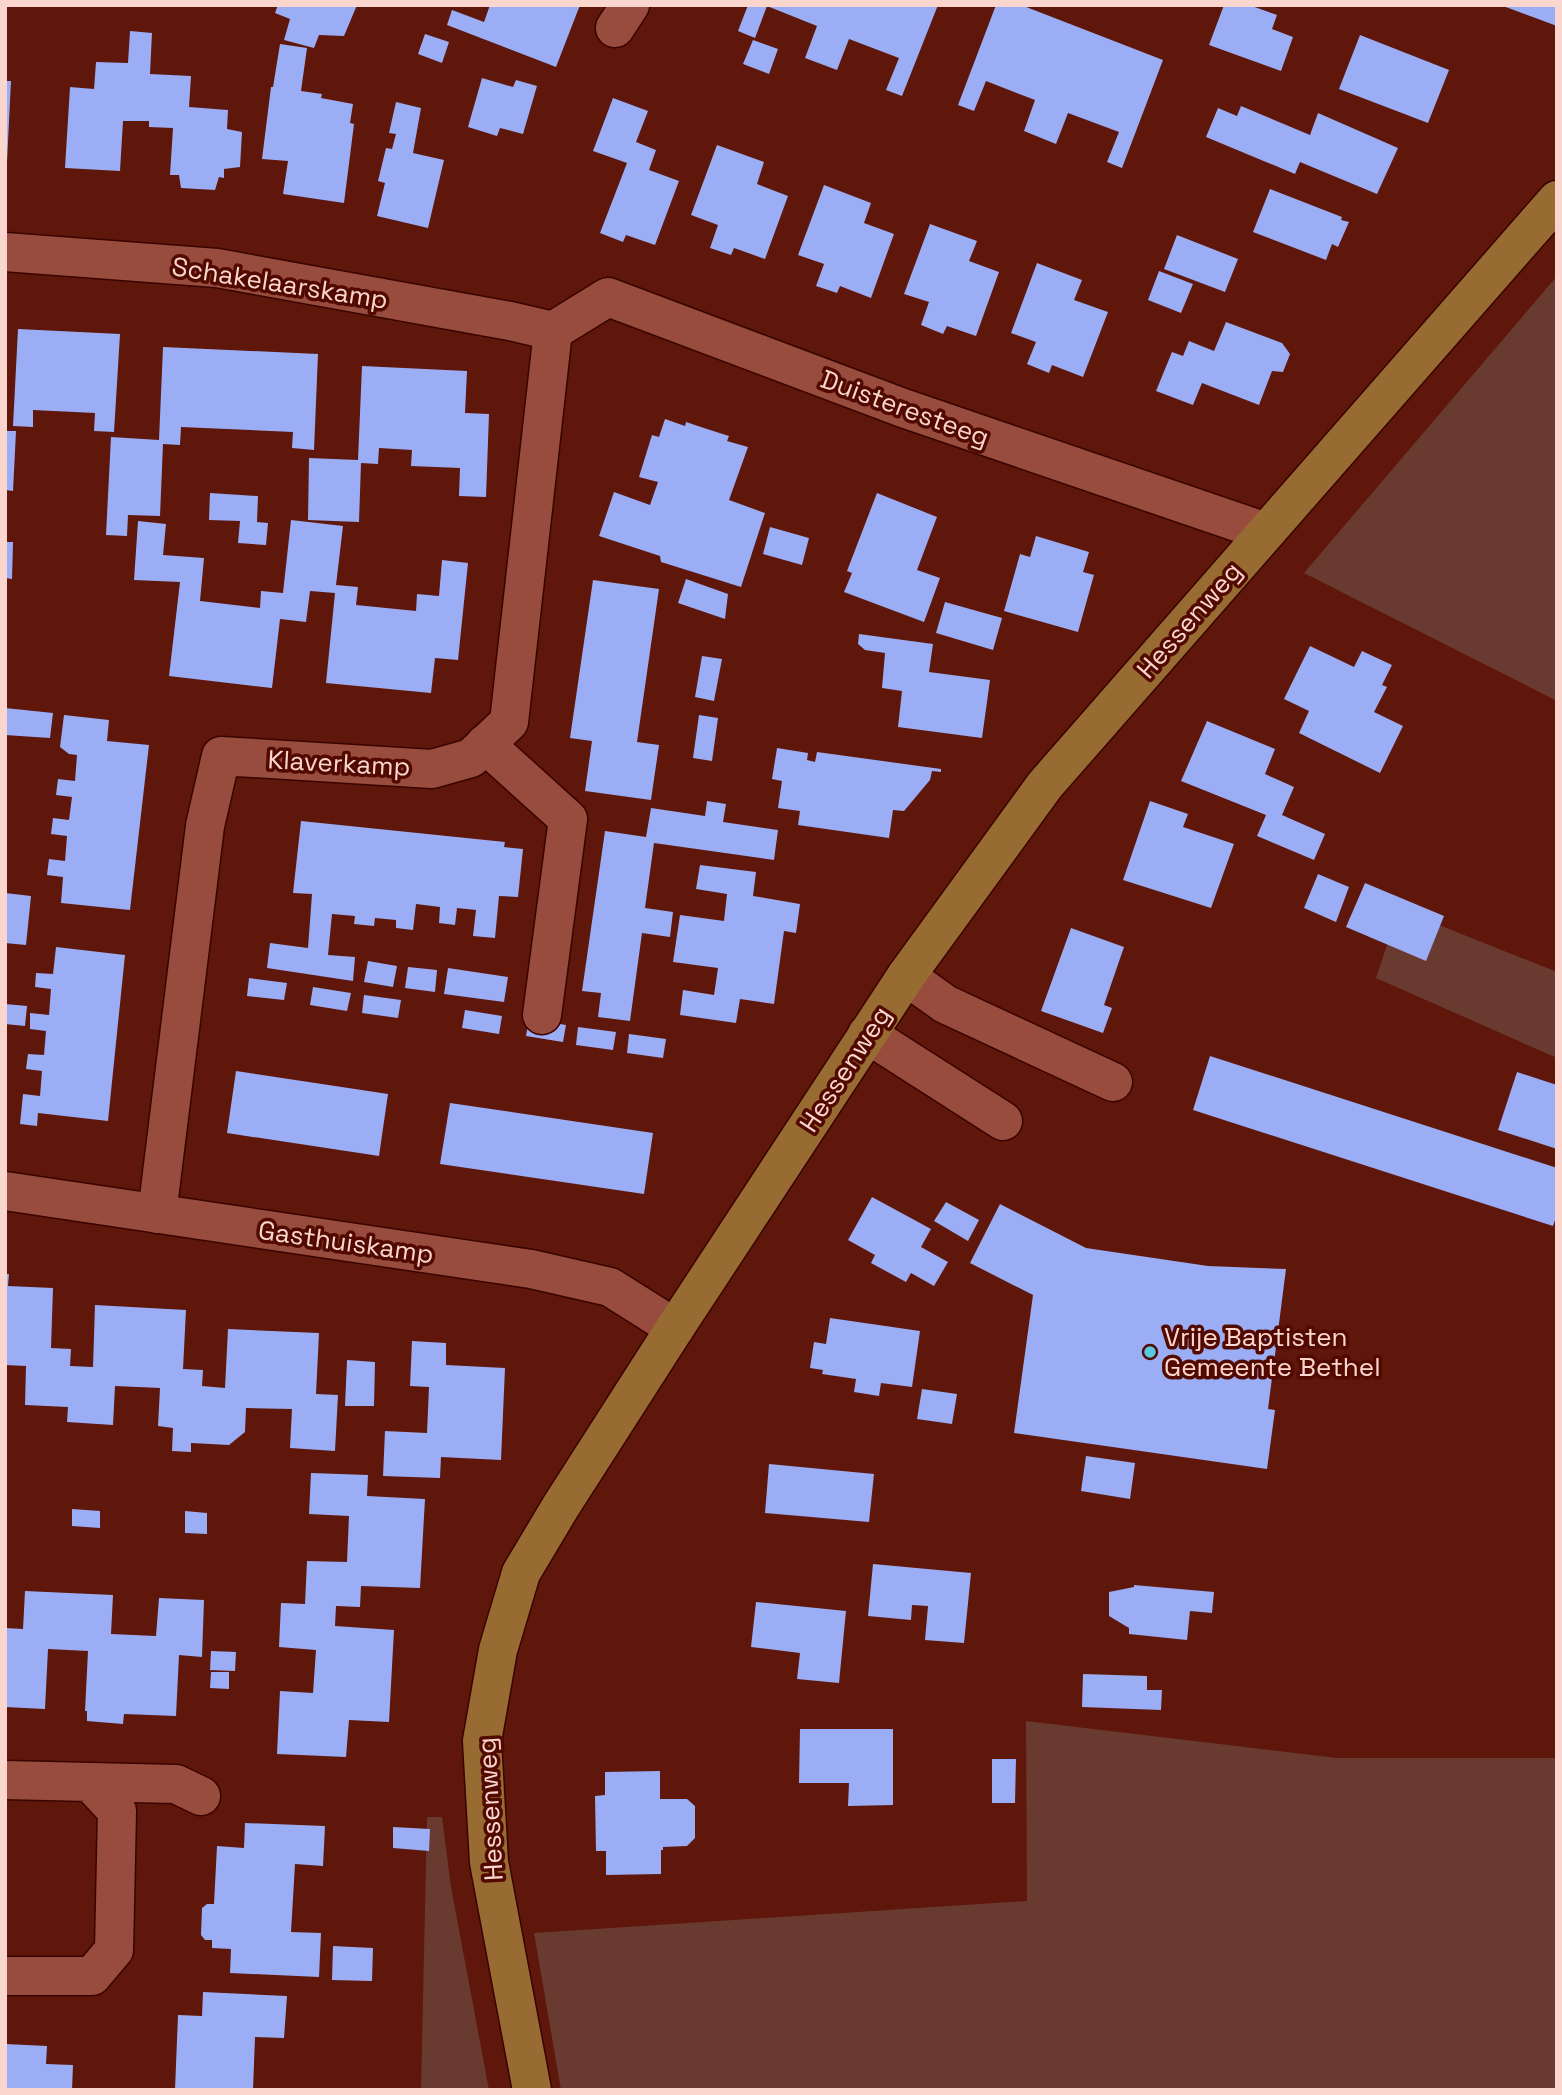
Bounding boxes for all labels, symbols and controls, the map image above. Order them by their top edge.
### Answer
street label: Schakelaarskamp [170,249,390,317]
street label: Duisteresteeg [816,362,994,454]
street label: Hessenweg [1129,555,1249,685]
street label: Klaverkamp [267,742,411,784]
street label: Hessenweg [792,999,898,1139]
street label: Gasthuiskamp [256,1213,436,1271]
place label: Vrije Baptisten Gemeente Bethel [1164,1320,1381,1384]
marker: Vrije Baptisten Gemeente Bethel [1142,1344,1158,1360]
street label: Hessenweg [469,1736,511,1882]

